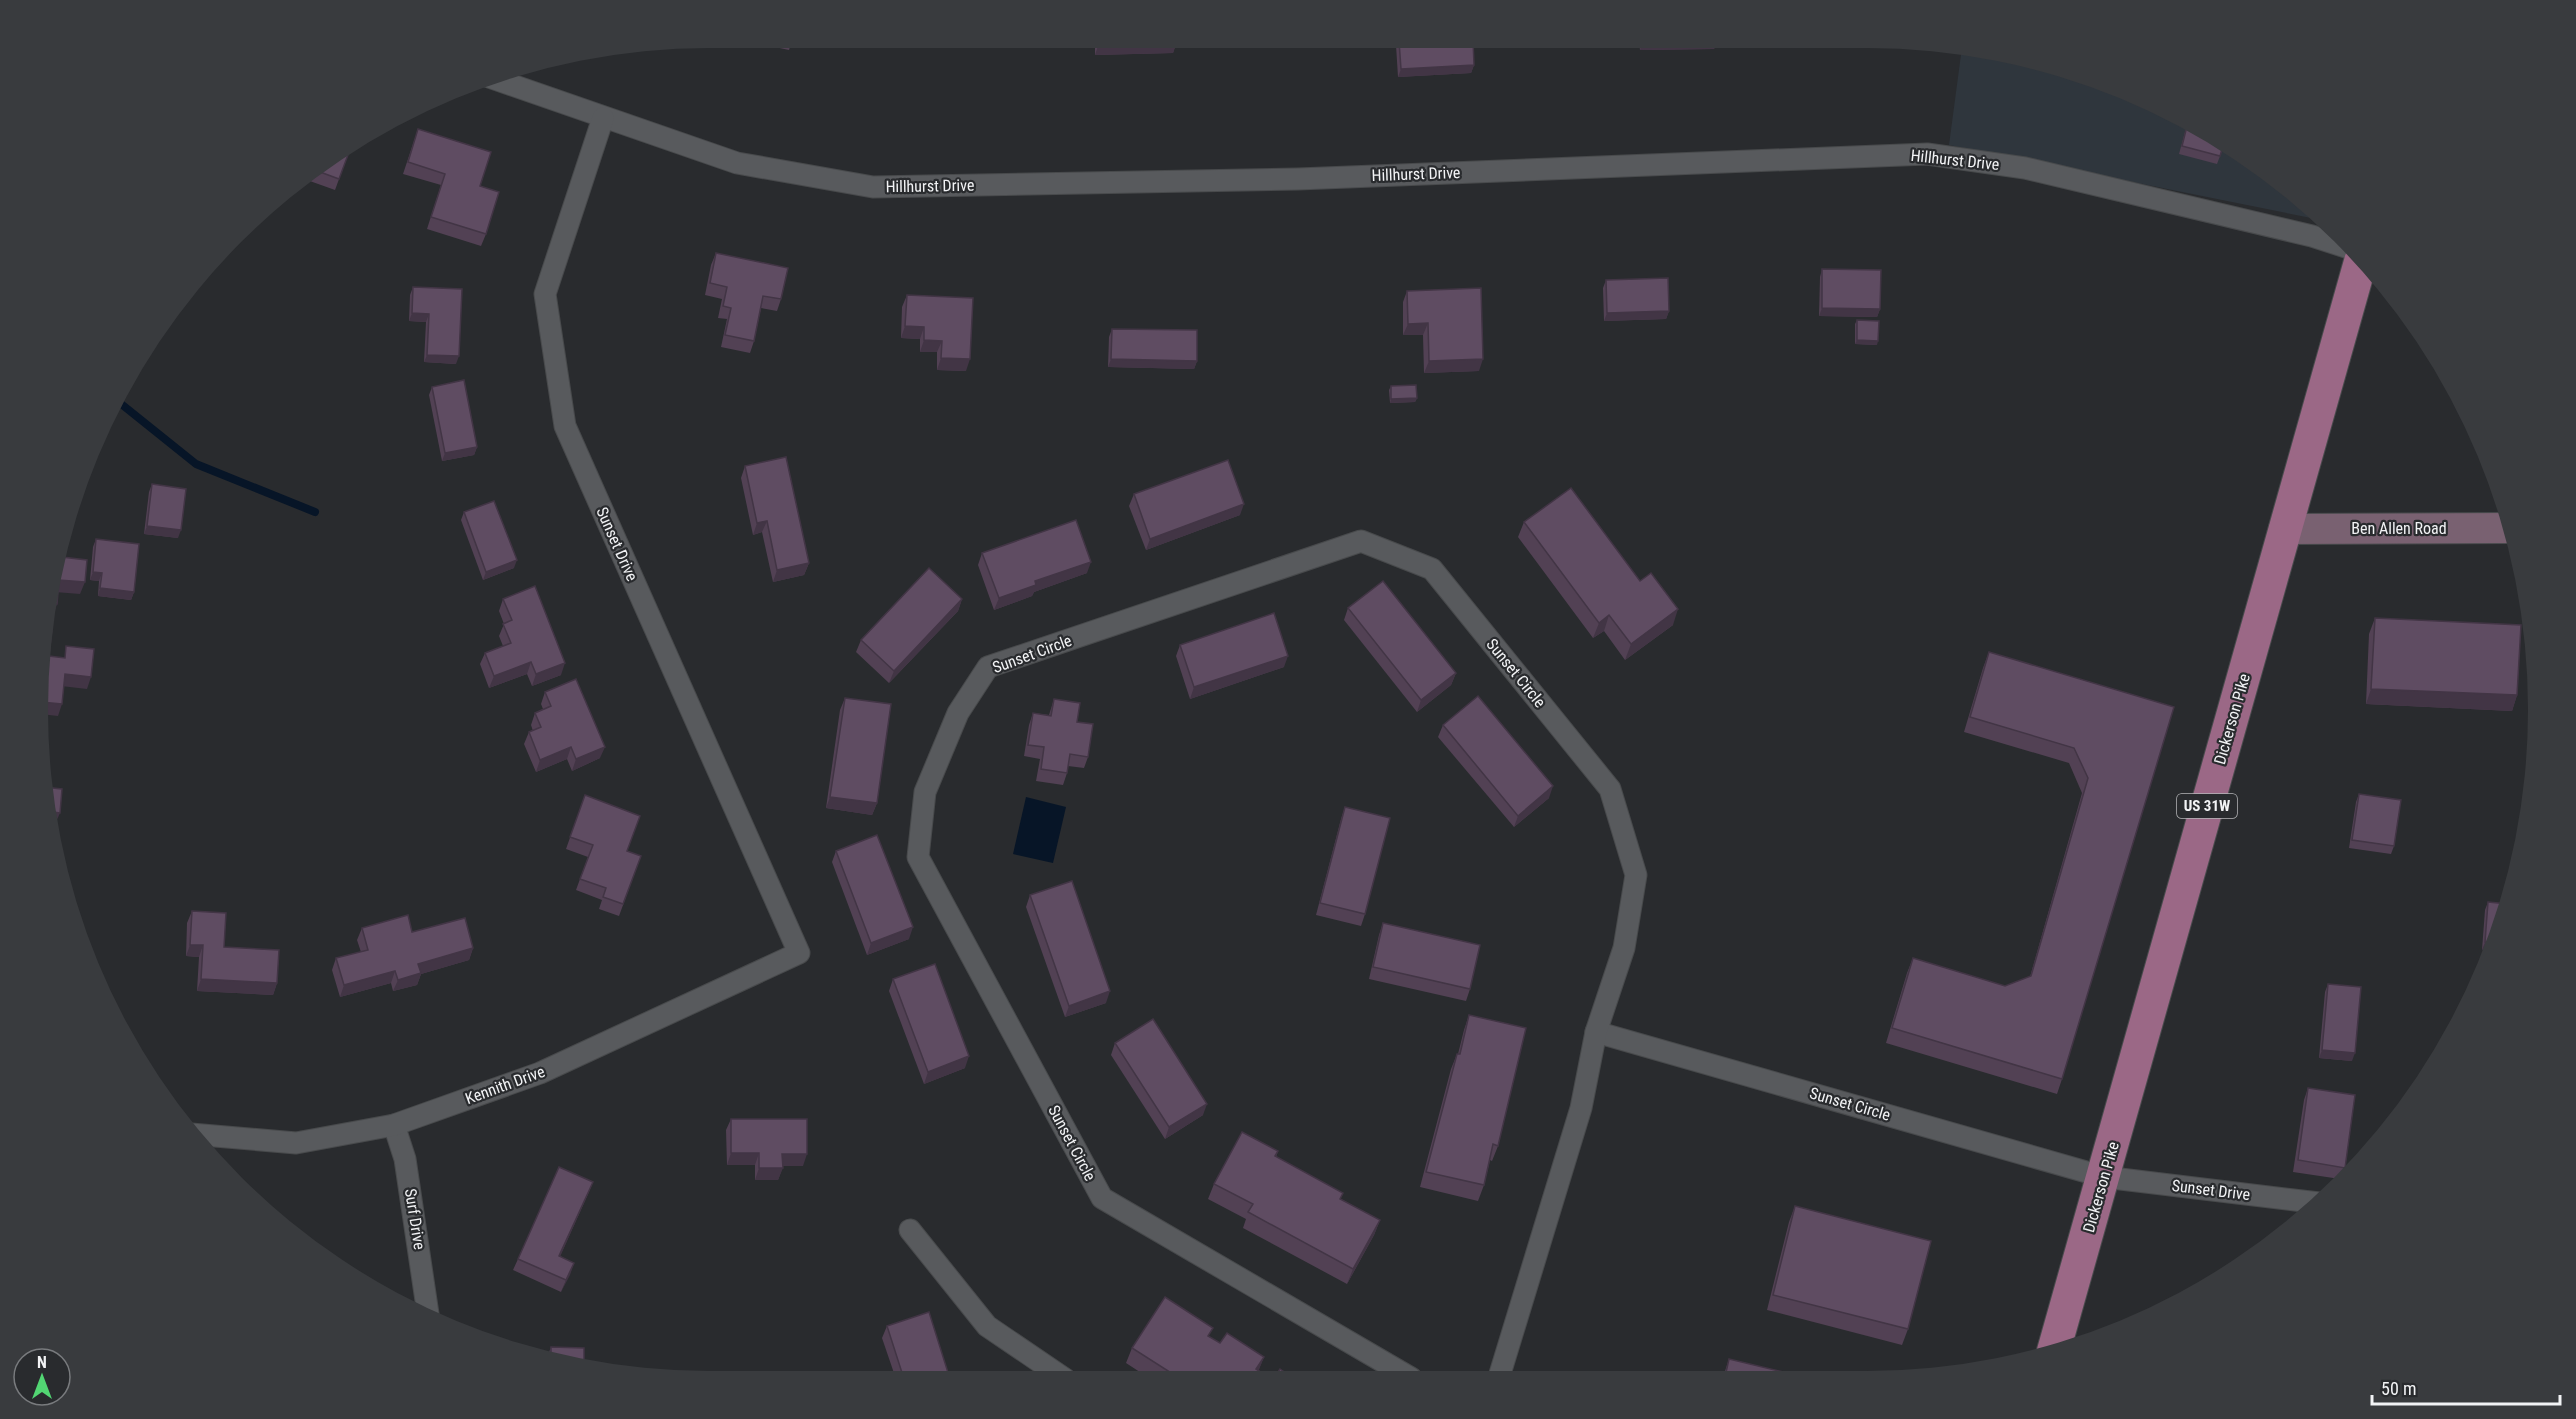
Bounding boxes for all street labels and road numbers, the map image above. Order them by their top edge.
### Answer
street label: Hillhurst Drive [1910,146,2000,174]
street label: Hillhurst Drive [1371,163,1461,185]
street label: Hillhurst Drive [885,176,975,196]
street label: Sunset Drive [592,504,642,584]
street label: Ben Allen Road [2351,519,2447,538]
street label: Sunset Circle [990,631,1074,677]
street label: Sunset Circle [1482,635,1550,711]
street label: Dickerson Pike [2210,671,2254,767]
road number: US 31W [2177,794,2237,818]
street label: Kennith Drive [463,1062,547,1108]
street label: Sunset Circle [1807,1083,1893,1125]
street label: Sunset Circle [1044,1102,1100,1184]
street label: Dickerson Pike [2079,1139,2123,1235]
street label: Sunset Drive [2171,1176,2251,1204]
street label: Surf Drive [401,1187,429,1251]

